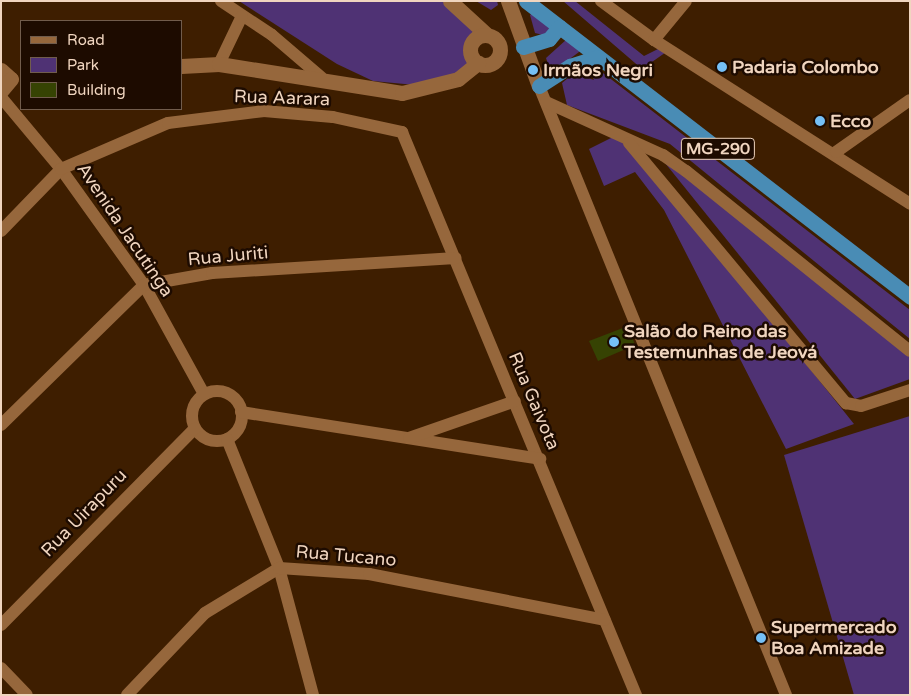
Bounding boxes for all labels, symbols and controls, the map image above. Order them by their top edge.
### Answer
legend [20,20,182,110]
text: Road [67,31,105,49]
text: Park [67,56,99,74]
place label: Padaria Colombo [732,56,879,78]
place label: Irmãos Negri [543,59,653,81]
marker: Padaria Colombo [716,61,728,73]
marker: Irmãos Negri [527,64,539,76]
text: Building [67,81,126,99]
street label: Rua Aarara [234,86,330,110]
place label: Ecco [830,110,871,132]
marker: Ecco [814,115,826,127]
road number: MG-290 [680,136,756,162]
street label: Avenida Jacutinga [72,159,178,301]
street label: Rua Juriti [187,242,269,270]
place label: Salão do Reino das Testemunhas de Jeová [624,321,817,364]
marker: Salão do Reino das Testemunhas de Jeová [608,336,620,348]
street label: Rua Gaivota [504,349,564,453]
street label: Rua Uirapuru [37,465,131,561]
street label: Rua Tucano [295,541,397,571]
place label: Supermercado Boa Amizade [771,617,897,660]
marker: Supermercado Boa Amizade [755,632,767,644]

